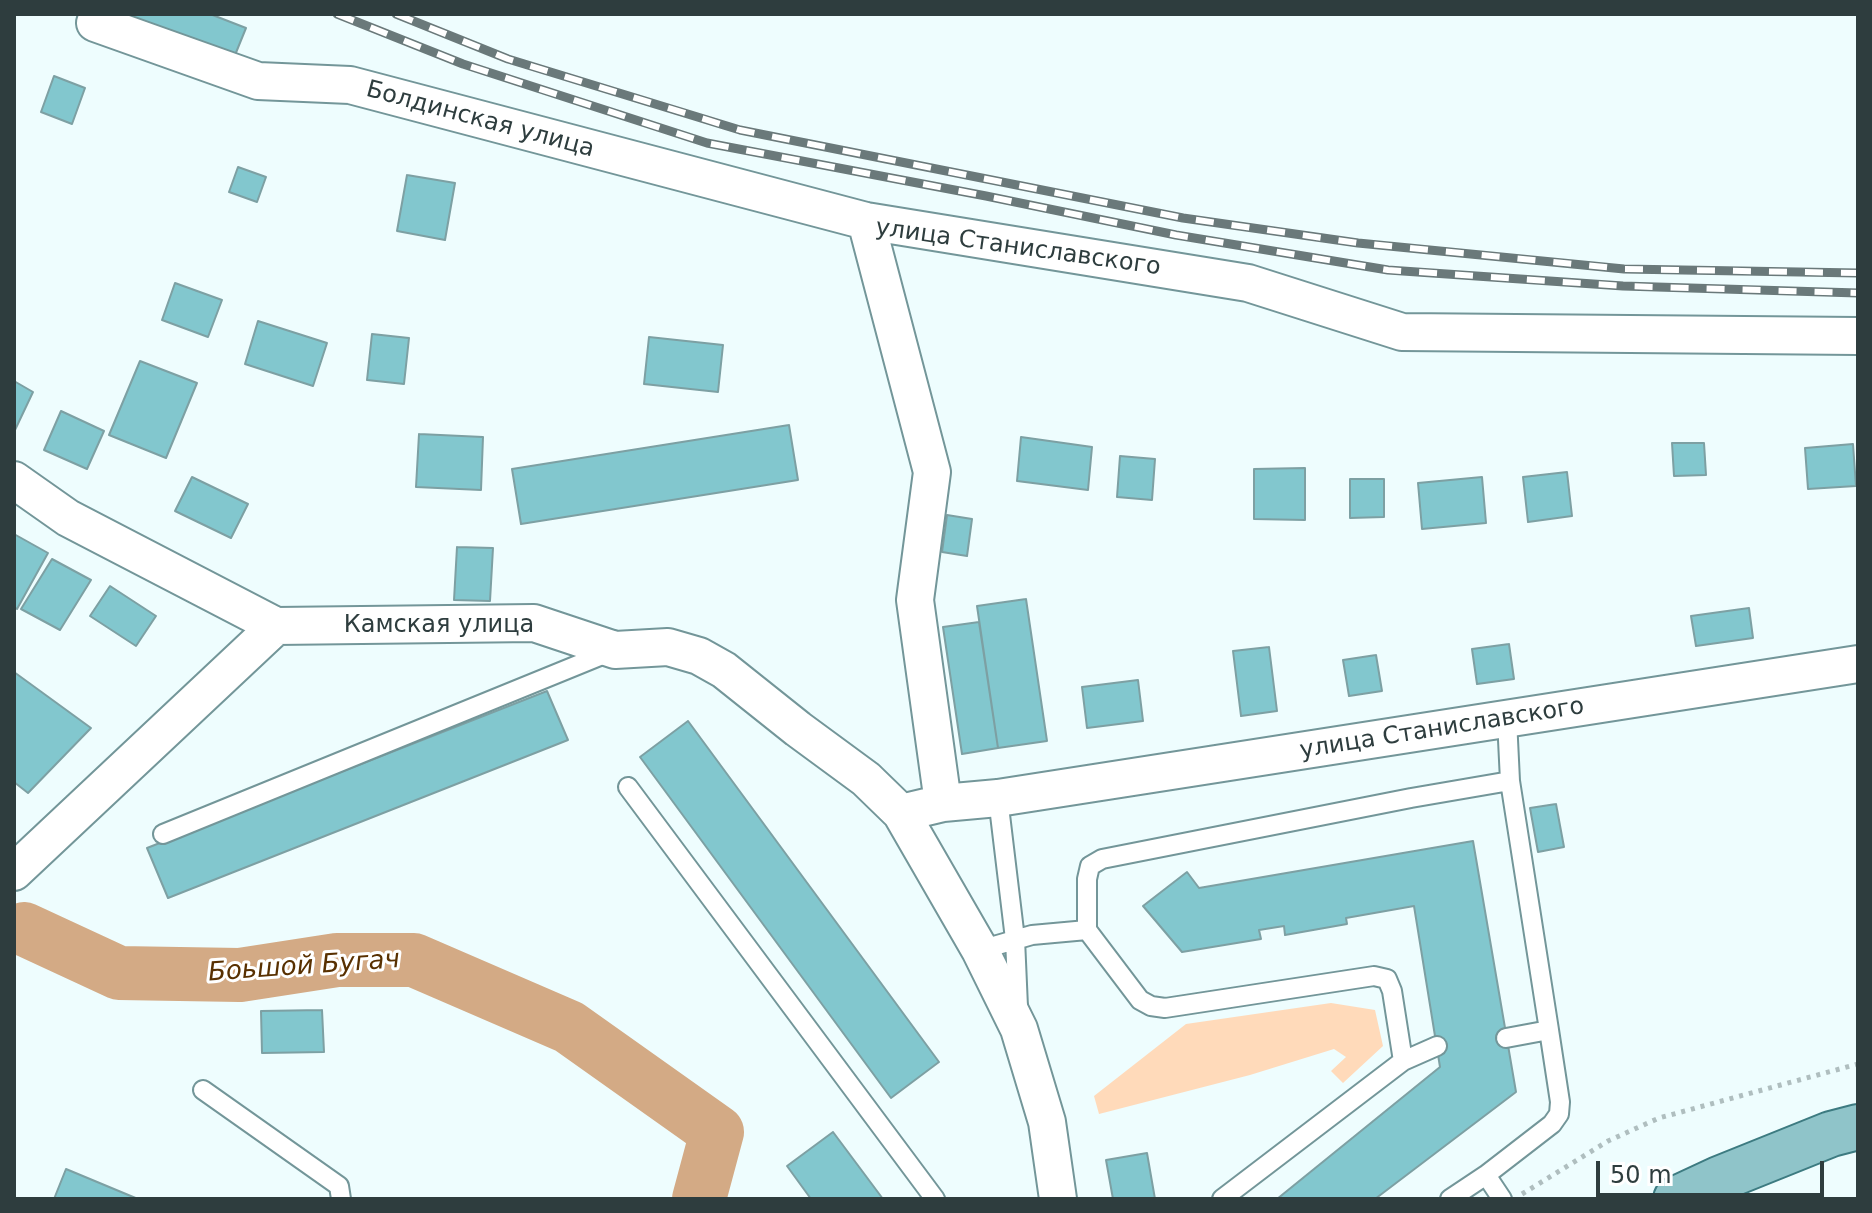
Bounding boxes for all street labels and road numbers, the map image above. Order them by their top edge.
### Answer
street label: Болдинская улица [363,76,597,164]
street label: улица Станиславского [874,214,1162,282]
street label: Камская улица [344,612,534,640]
street label: улица Станиславского [1298,692,1586,766]

